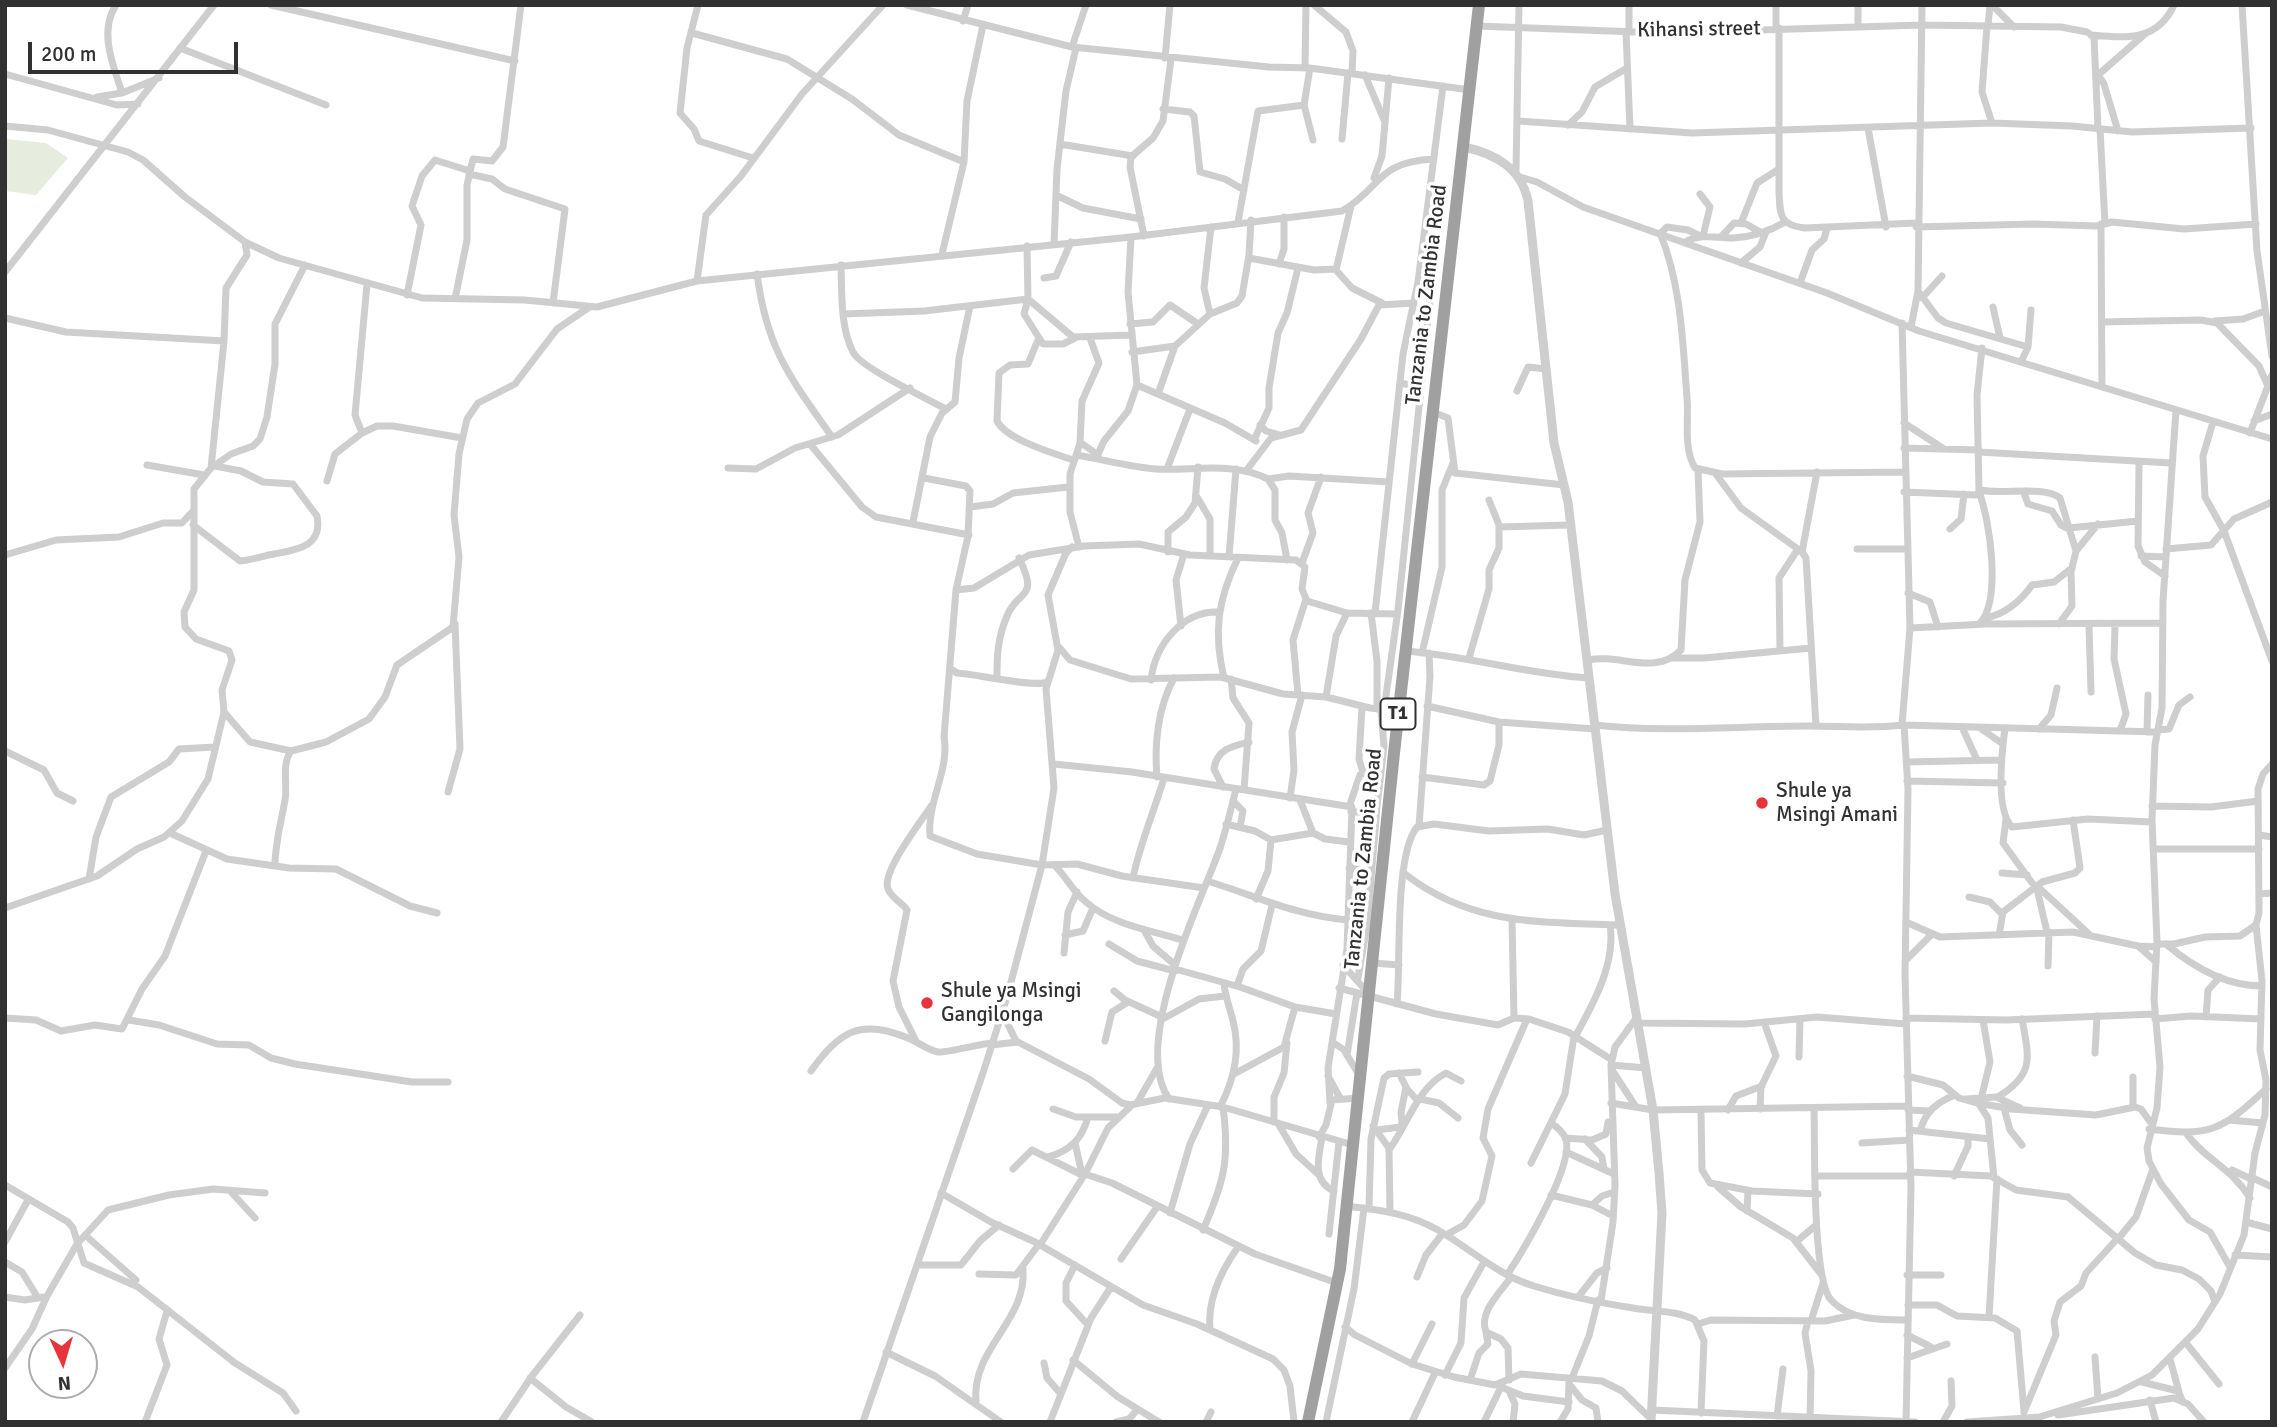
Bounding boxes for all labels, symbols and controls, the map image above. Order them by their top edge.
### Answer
street label: Kihansi street [1637,16,1761,44]
scale bar [32,28,242,72]
text: 200 m [41,41,96,67]
street label: Tanzania to Zambia Road [1401,183,1453,407]
road number: T1 [1380,698,1416,730]
street label: Tanzania to Zambia Road [1340,747,1388,971]
place label: Shule ya Msingi Amani [1776,778,1898,828]
marker: Shule ya Msingi Amani [1754,795,1770,811]
place label: Shule ya Msingi Gangilonga [941,978,1082,1028]
marker: Shule ya Msingi Gangilonga [919,995,935,1011]
north arrow [28,1329,98,1399]
text: N [57,1371,72,1395]

